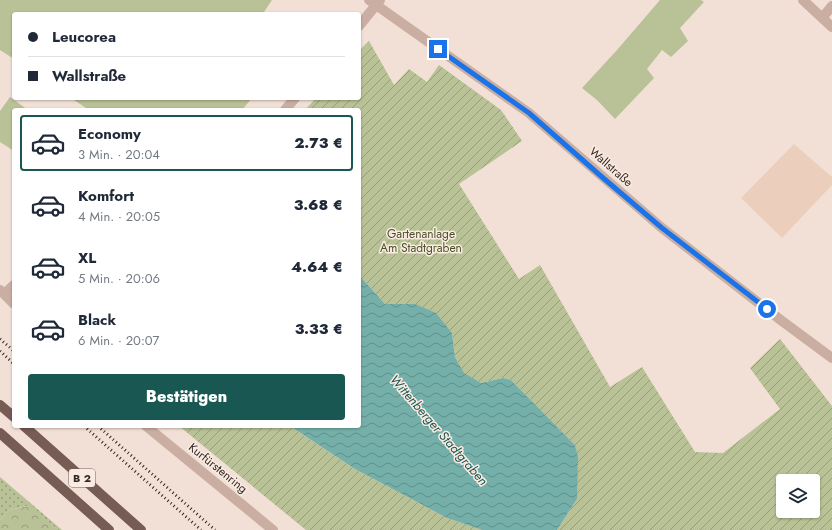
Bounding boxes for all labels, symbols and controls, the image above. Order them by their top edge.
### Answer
text: Leucorea [52,26,116,48]
route end [429,40,447,58]
text: Wallstraße [52,65,126,87]
text: Economy [78,123,141,145]
icon: car [30,125,66,161]
text: 2.73 € [294,132,343,154]
street label: Wallstraße [585,143,637,191]
text: 3 Min. · 20:04 [78,145,160,164]
text: Komfort [78,185,134,207]
icon: car [30,187,66,223]
text: 3.68 € [294,194,343,216]
text: 4 Min. · 20:05 [78,207,160,226]
park label: Gartenanlage Am Stadtgraben [380,225,462,257]
text: XL [78,247,96,269]
icon: car [30,249,66,285]
text: 4.64 € [291,256,343,278]
text: 5 Min. · 20:06 [78,269,160,288]
route start [758,300,776,318]
text: Black [78,309,116,331]
icon: car [30,311,66,347]
text: 3.33 € [295,318,343,340]
text: 6 Min. · 20:07 [78,331,159,350]
water label: Wittenberger Stadtgraben [386,371,493,490]
button: Bestätigen [28,374,345,420]
street label: Kurfürstenring [185,439,251,497]
road number: B 2 [69,469,95,487]
map controls [776,474,820,518]
button: layers [776,474,820,518]

